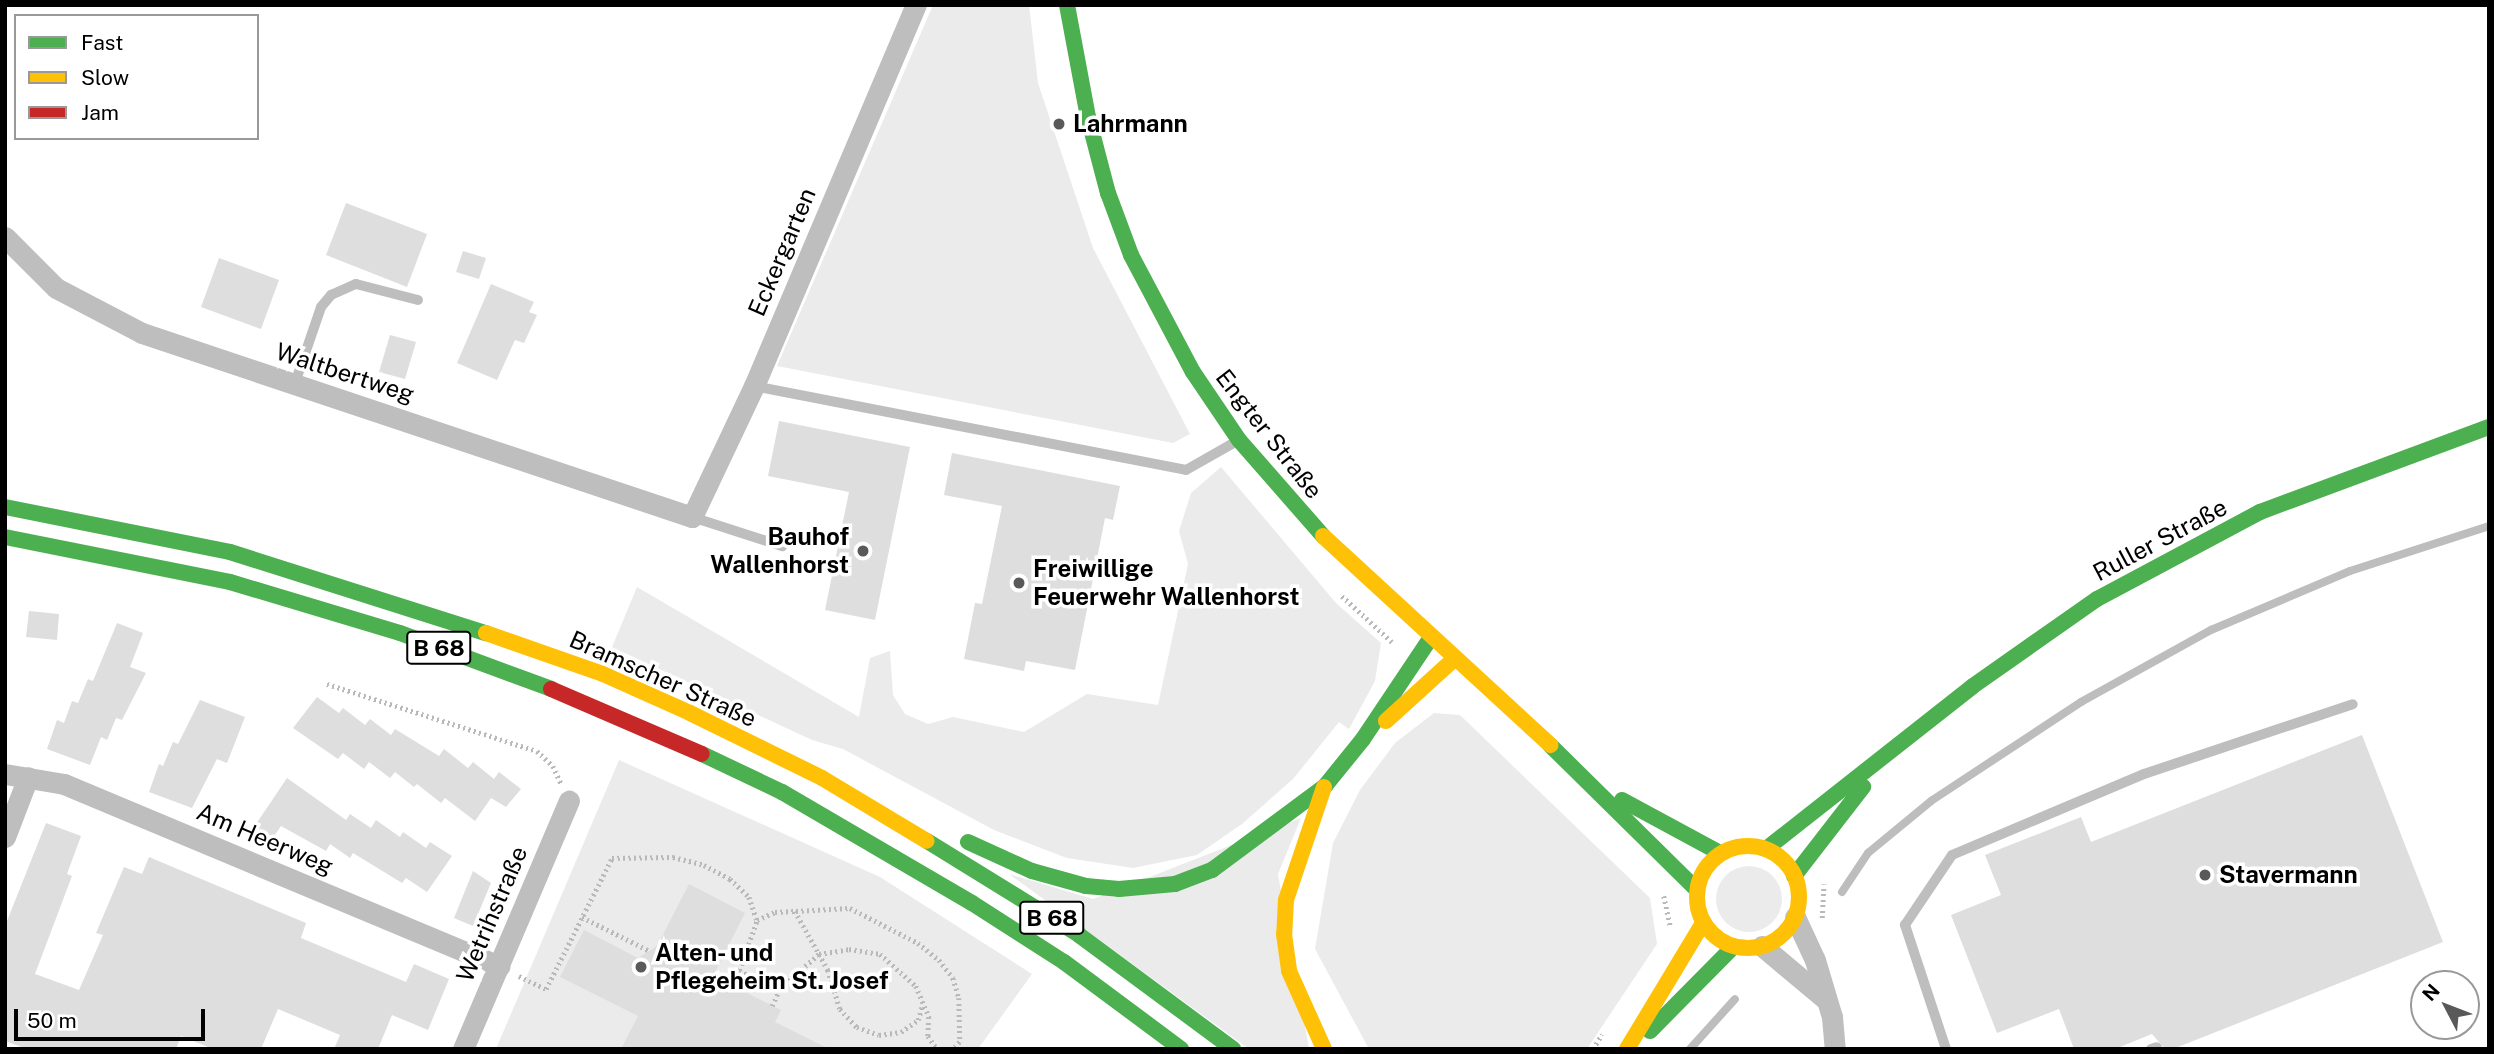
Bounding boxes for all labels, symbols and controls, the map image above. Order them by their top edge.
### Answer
legend [14,14,259,140]
text: Fast [81,30,123,55]
text: Slow [81,65,129,90]
text: Jam [81,100,119,125]
place label: Lahrmann [1073,110,1188,138]
marker: Lahrmann [1051,116,1067,132]
street label: Eckergarten [742,184,822,320]
street label: Waltbertweg [272,337,418,409]
street label: Engter Straße [1210,364,1328,504]
street label: Ruller Straße [2088,493,2232,587]
place label: Bauhof Wallenhorst [710,523,849,579]
marker: Bauhof Wallenhorst [855,543,871,559]
place label: Freiwillige Feuerwehr Wallenhorst [1033,555,1300,611]
marker: Freiwillige Feuerwehr Wallenhorst [1011,575,1027,591]
street label: Bramscher Straße [565,625,761,733]
road number: B 68 [406,628,472,668]
street label: Am Heerweg [192,797,338,881]
street label: Wetrihstraße [451,842,533,986]
place label: Stavermann [2219,861,2358,889]
marker: Stavermann [2197,867,2213,883]
road number: B 68 [1019,898,1085,937]
place label: Alten- und Pflegeheim St. Josef [655,939,888,995]
marker: Alten- und Pflegeheim St. Josef [633,959,649,975]
north arrow [2410,970,2480,1040]
text: N [2418,979,2444,1005]
scale bar [18,995,208,1038]
text: 50 m [27,1008,77,1033]

